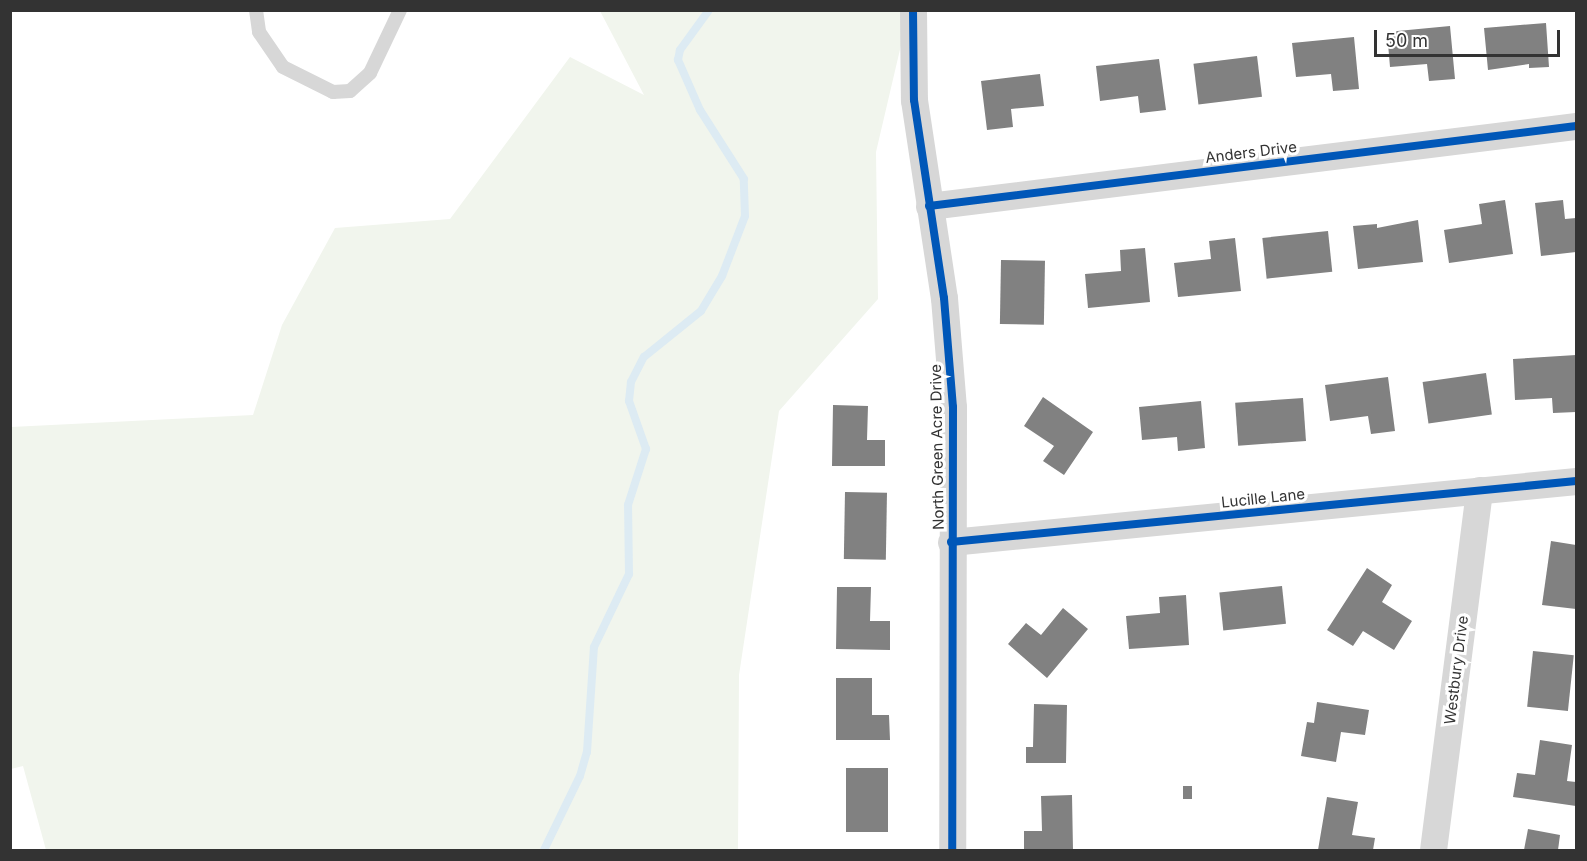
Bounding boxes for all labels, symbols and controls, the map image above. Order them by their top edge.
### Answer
scale bar [1377,18,1563,56]
text: 50 m [1385,30,1428,51]
street label: Anders Drive [1204,137,1298,167]
street label: North Green Acre Drive [927,364,947,530]
street label: Lucille Lane [1220,485,1306,511]
street label: Westbury Drive [1440,615,1472,725]

